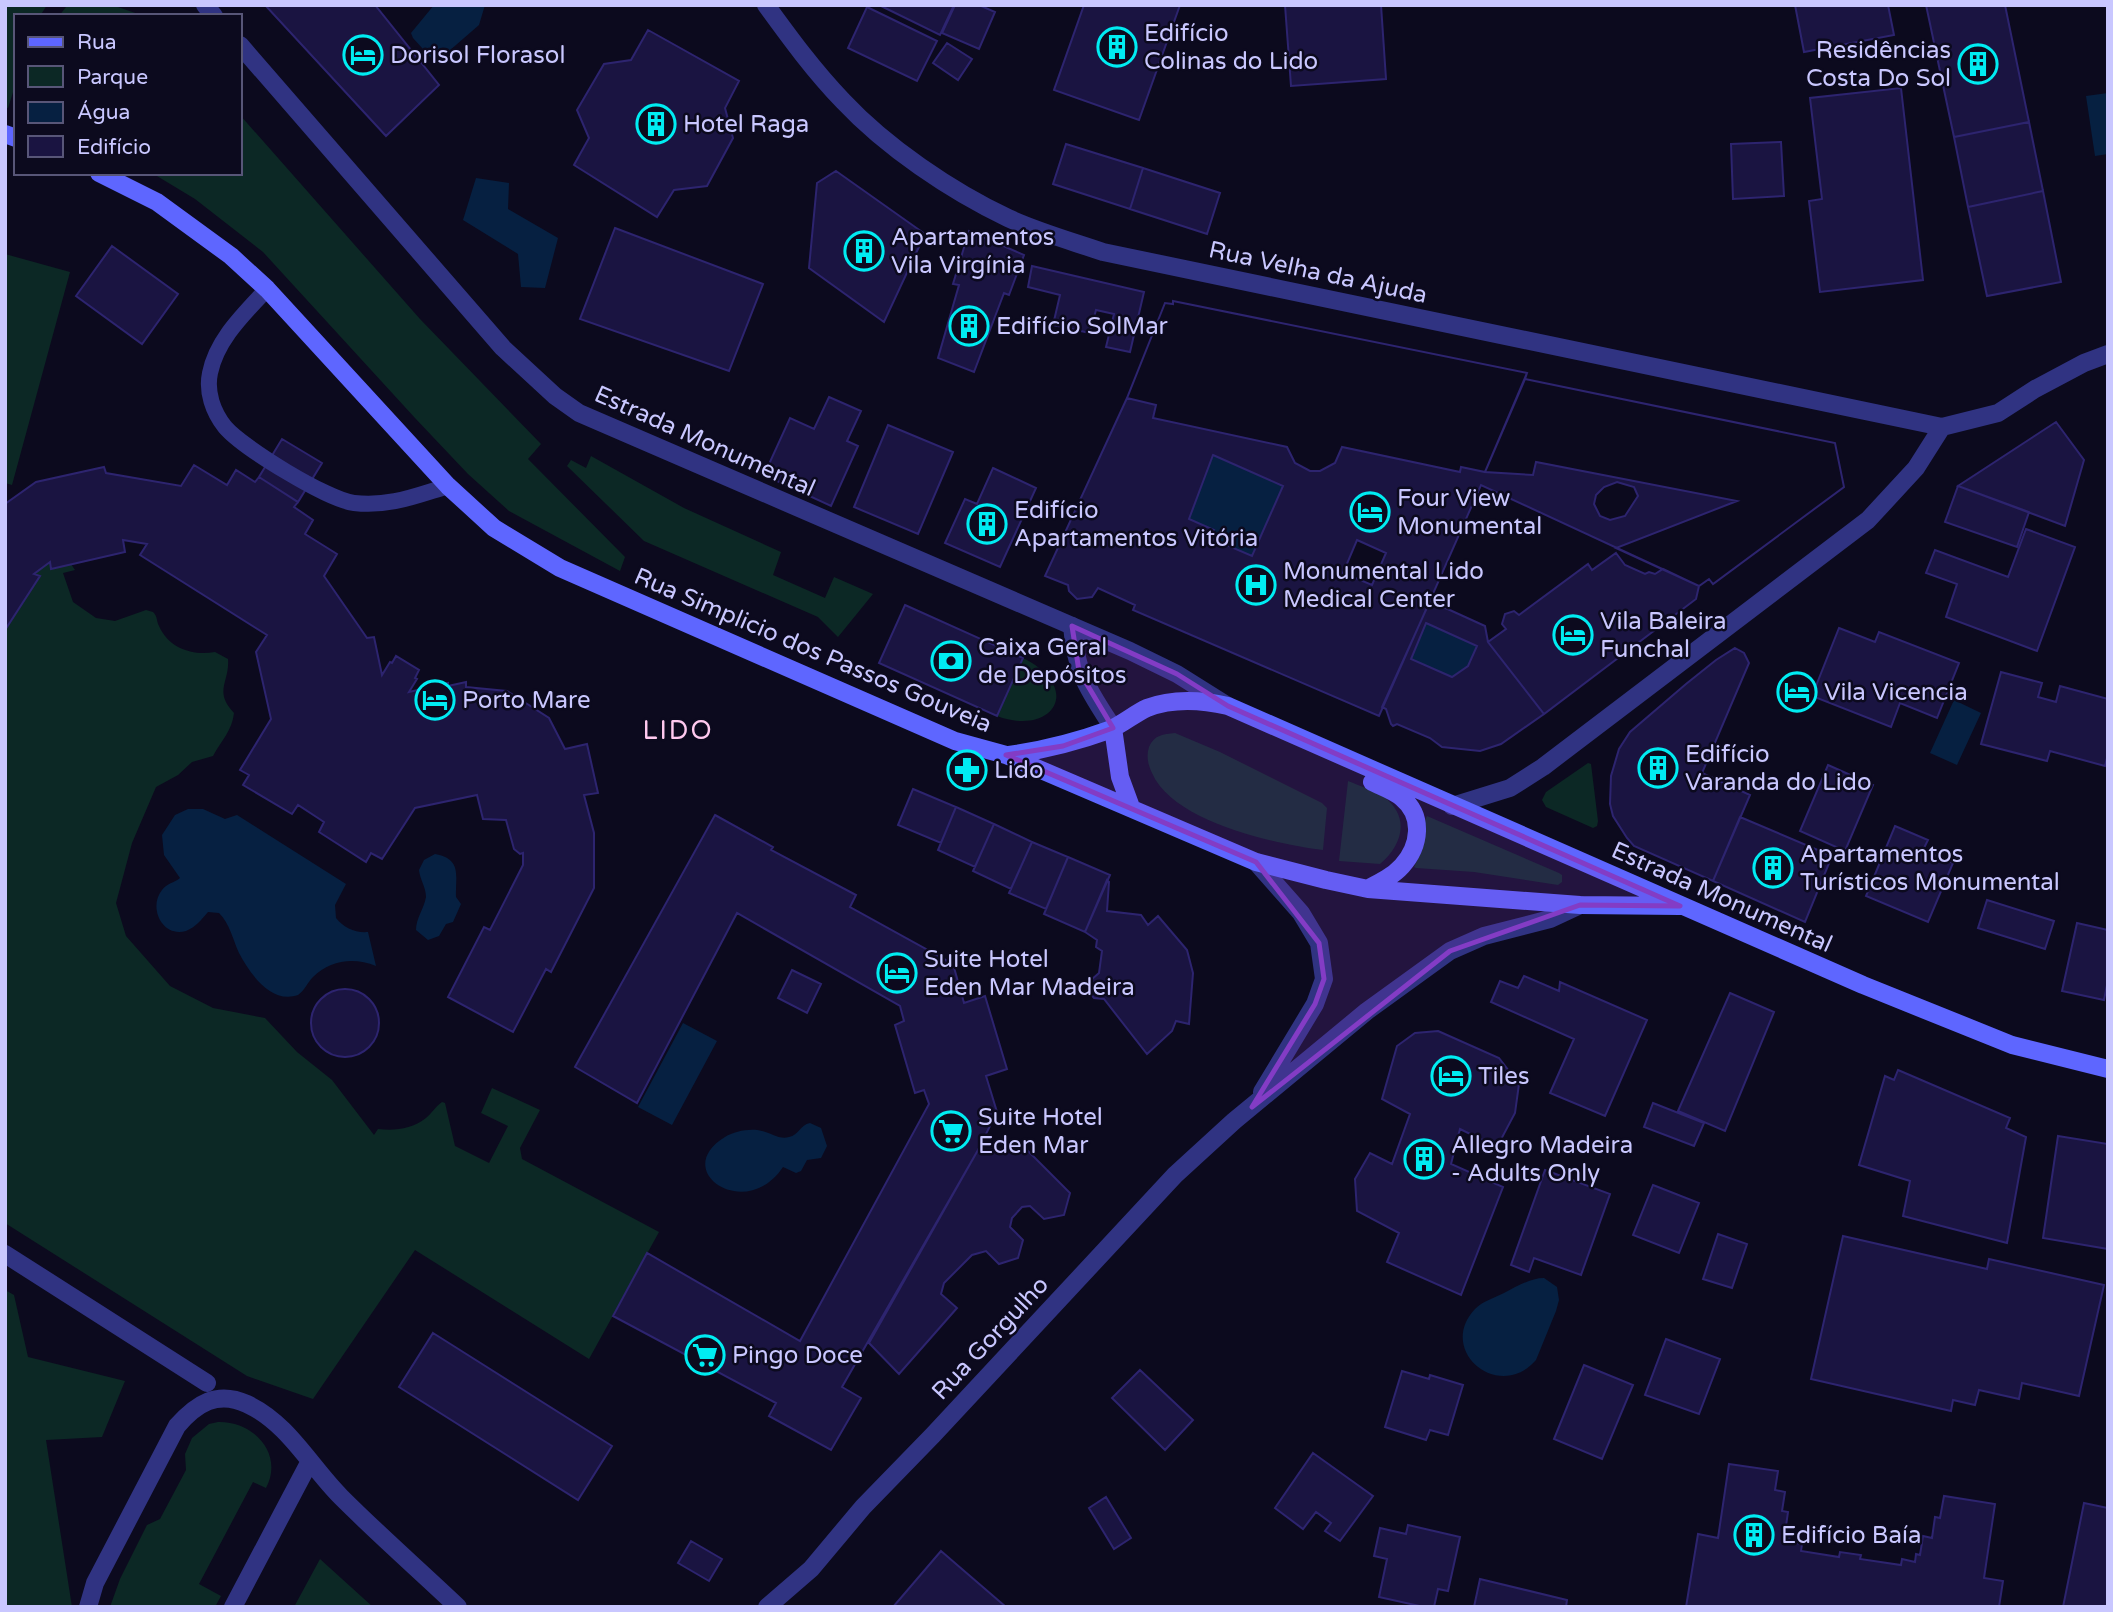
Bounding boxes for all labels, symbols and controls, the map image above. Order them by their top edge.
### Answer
legend [14,14,242,175]
place label: Edifício Colinas do Lido [1144,19,1318,76]
building icon: Edifício Colinas do Lido [1096,26,1138,68]
text: Rua [77,30,117,55]
hotel icon: Dorisol Florasol [342,34,384,76]
place label: Residências Costa Do Sol [1806,36,1951,93]
place label: Dorisol Florasol [390,41,565,70]
building icon: Residências Costa Do Sol [1957,43,1999,85]
text: Parque [77,65,148,90]
text: Água [77,100,130,125]
building icon: Hotel Raga [635,103,677,145]
place label: Hotel Raga [683,110,809,139]
text: Edifício [77,135,151,160]
place label: Apartamentos Vila Virgínia [891,223,1054,280]
building icon: Apartamentos Vila Virgínia [843,230,885,272]
street label: Rua Velha da Ajuda [1206,235,1430,310]
building icon: Edifício SolMar [948,305,990,347]
place label: Edifício SolMar [996,312,1169,341]
street label: Estrada Monumental [590,380,820,503]
place label: Four View Monumental [1397,484,1542,541]
hotel icon: Four View Monumental [1349,491,1391,533]
place label: Edifício Apartamentos Vitória [1014,496,1258,553]
building icon: Edifício Apartamentos Vitória [966,503,1008,545]
place label: Monumental Lido Medical Center [1283,557,1484,614]
street label: Rua Simplicio dos Passos Gouveia [630,562,996,739]
hospital icon: Monumental Lido Medical Center [1235,564,1277,606]
place label: Vila Baleira Funchal [1600,607,1726,664]
hotel icon: Vila Baleira Funchal [1552,614,1594,656]
place label: Caixa Geral de Depósitos [978,633,1126,690]
bank icon: Caixa Geral de Depósitos [930,640,972,682]
hotel icon: Vila Vicencia [1776,671,1818,713]
place label: Vila Vicencia [1824,678,1968,707]
hotel icon: Porto Mare [414,679,456,721]
place label: Porto Mare [462,686,591,715]
district label: LIDO [642,715,714,746]
place label: Edifício Varanda do Lido [1685,740,1872,797]
building icon: Edifício Varanda do Lido [1637,747,1679,789]
pharmacy icon: Lido [946,749,988,791]
place label: Lido [994,756,1044,785]
street label: Estrada Monumental [1607,836,1837,959]
place label: Apartamentos Turísticos Monumental [1800,840,2060,897]
building icon: Apartamentos Turísticos Monumental [1752,847,1794,889]
place label: Suite Hotel Eden Mar Madeira [924,945,1135,1002]
hotel icon: Suite Hotel Eden Mar Madeira [876,952,918,994]
hotel icon: Tiles [1430,1055,1472,1097]
place label: Tiles [1478,1062,1529,1091]
place label: Suite Hotel Eden Mar [978,1103,1103,1160]
supermarket icon: Suite Hotel Eden Mar [930,1110,972,1152]
place label: Allegro Madeira - Adults Only [1451,1131,1633,1188]
building icon: Allegro Madeira - Adults Only [1403,1138,1445,1180]
street label: Rua Gorgulho [926,1271,1055,1406]
supermarket icon: Pingo Doce [684,1334,726,1376]
place label: Pingo Doce [732,1341,863,1370]
building icon: Edifício Baía [1733,1514,1775,1556]
place label: Edifício Baía [1781,1521,1921,1550]

